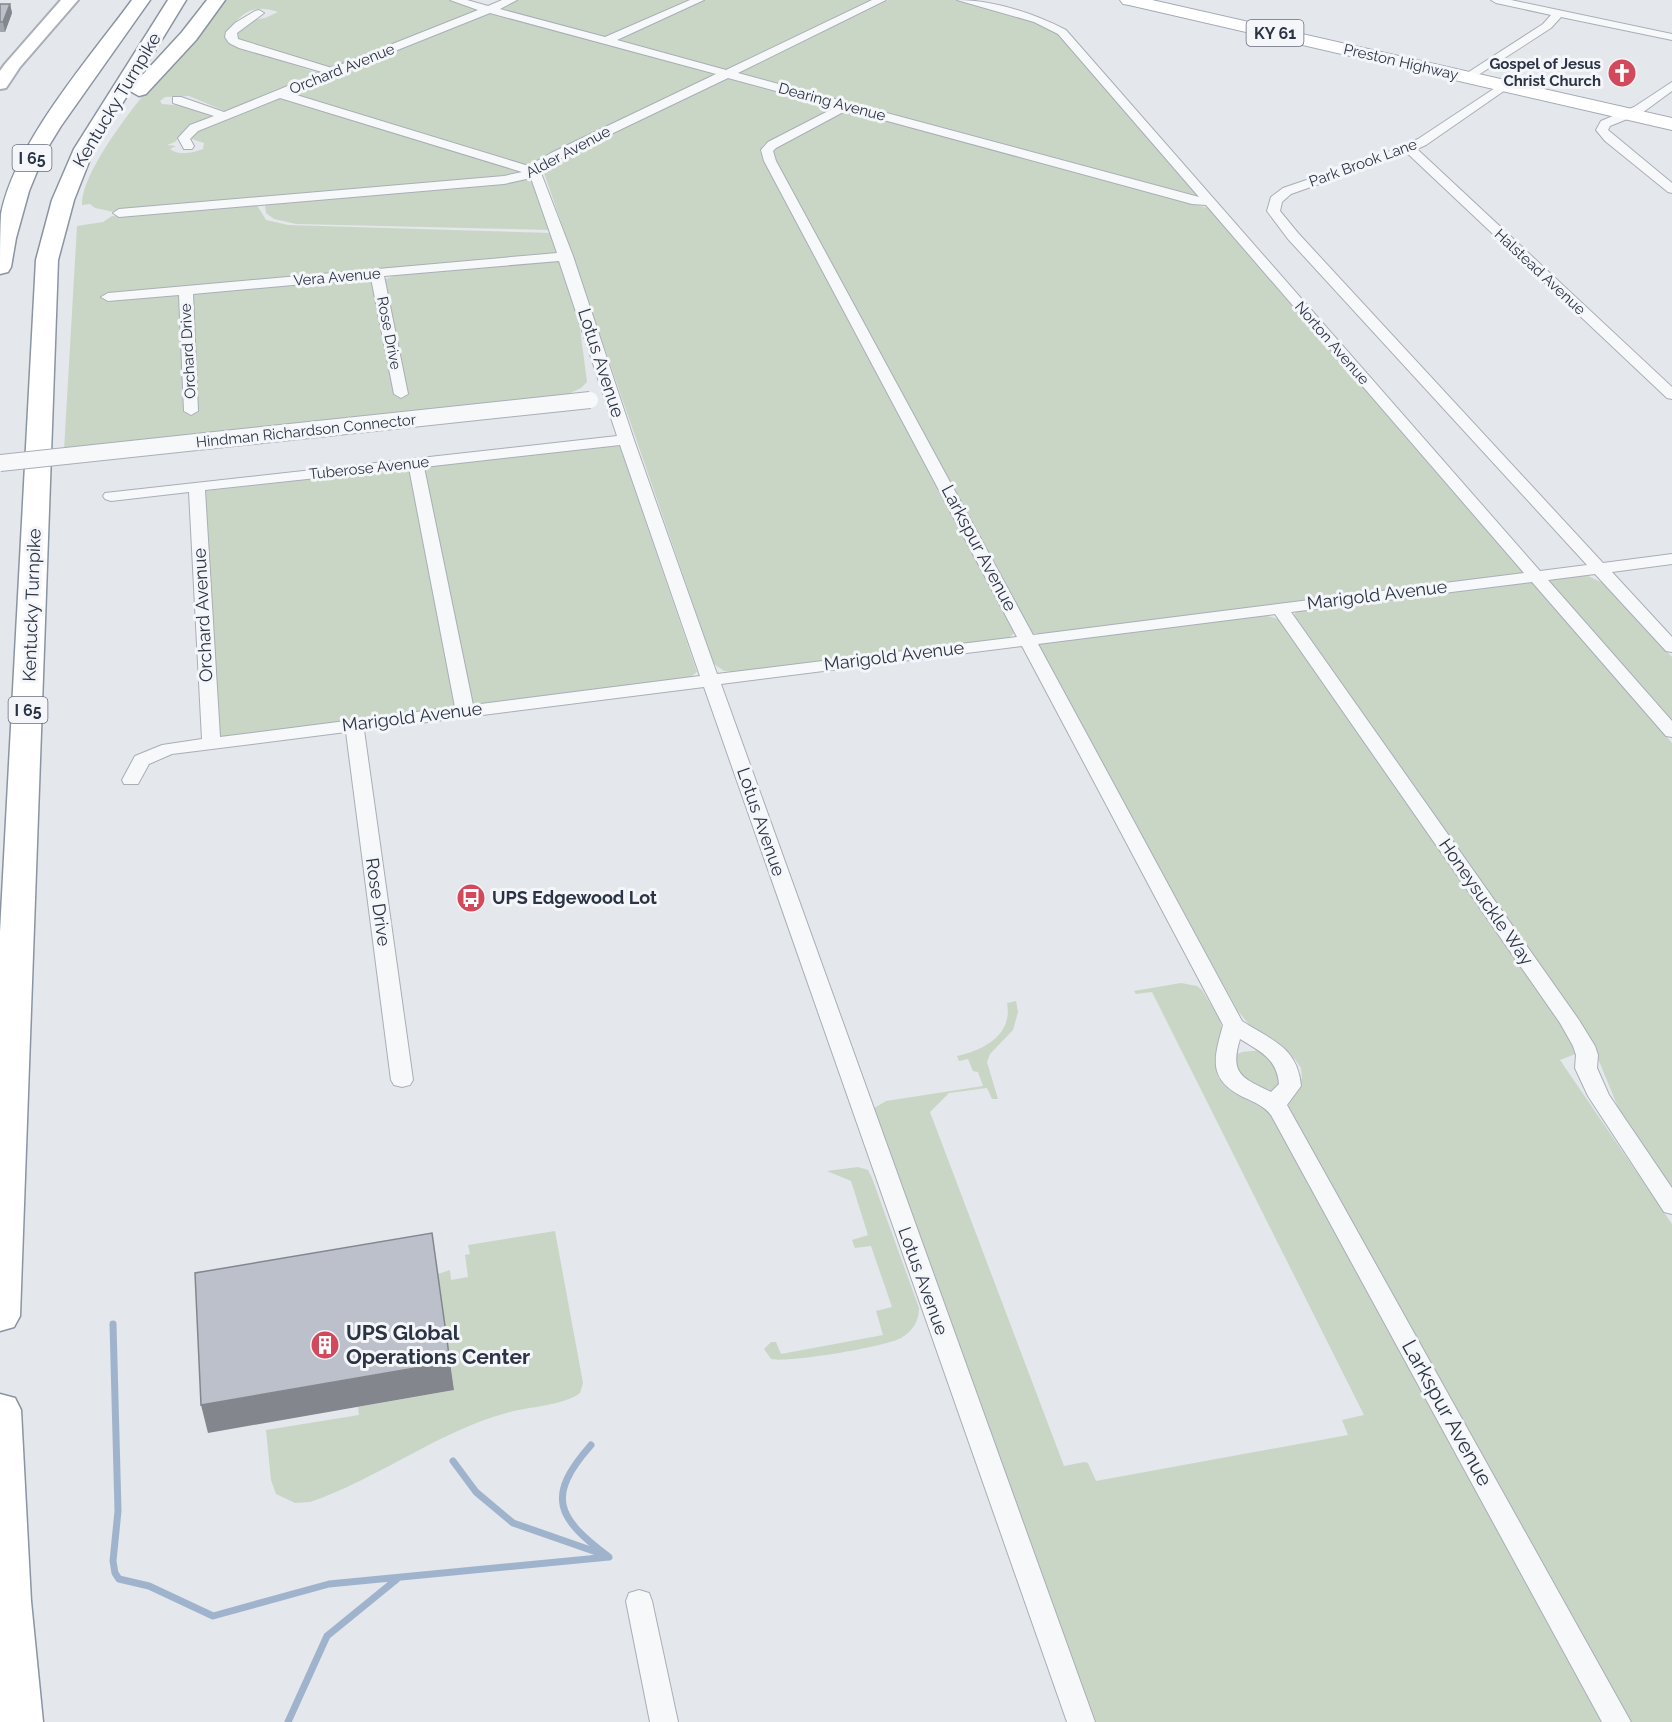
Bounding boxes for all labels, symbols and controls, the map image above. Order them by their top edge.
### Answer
road number: KY 61 [1246,20,1304,46]
street label: Kentucky Turnpike [68,28,165,171]
street label: Orchard Avenue [287,40,397,98]
street label: Preston Highway [1342,40,1460,84]
place label: Gospel of Jesus Christ Church [1489,55,1601,90]
church icon: Gospel of Jesus Christ Church [1606,57,1638,89]
street label: Dearing Avenue [776,79,888,125]
street label: Alder Avenue [523,122,614,182]
street label: Park Brook Lane [1307,135,1420,191]
road number: I 65 [12,145,51,171]
street label: Halstead Avenue [1491,225,1589,319]
street label: Vera Avenue [293,264,382,290]
street label: Rose Drive [373,295,405,371]
street label: Norton Avenue [1291,298,1373,388]
street label: Orchard Drive [177,303,199,399]
street label: Lotus Avenue [574,306,629,420]
street label: Hindman Richardson Connector [195,410,418,452]
street label: Tuberose Avenue [308,453,430,483]
street label: Larkspur Avenue [937,481,1022,615]
street label: Kentucky Turnpike [18,528,45,682]
street label: Orchard Avenue [188,547,216,683]
street label: Marigold Avenue [1306,575,1449,614]
street label: Marigold Avenue [823,636,966,675]
road number: I 65 [9,697,48,723]
street label: Marigold Avenue [341,697,484,736]
street label: Lotus Avenue [733,765,790,879]
street label: Honeysuckle Way [1435,834,1538,969]
street label: Rose Drive [362,856,395,948]
bus stop icon: UPS Edgewood Lot [455,882,487,914]
place label: UPS Edgewood Lot [492,887,657,908]
street label: Lotus Avenue [894,1224,953,1338]
place label: UPS Global Operations Center [346,1320,530,1369]
building icon: UPS Global Operations Center [309,1329,341,1361]
street label: Larkspur Avenue [1397,1335,1498,1490]

